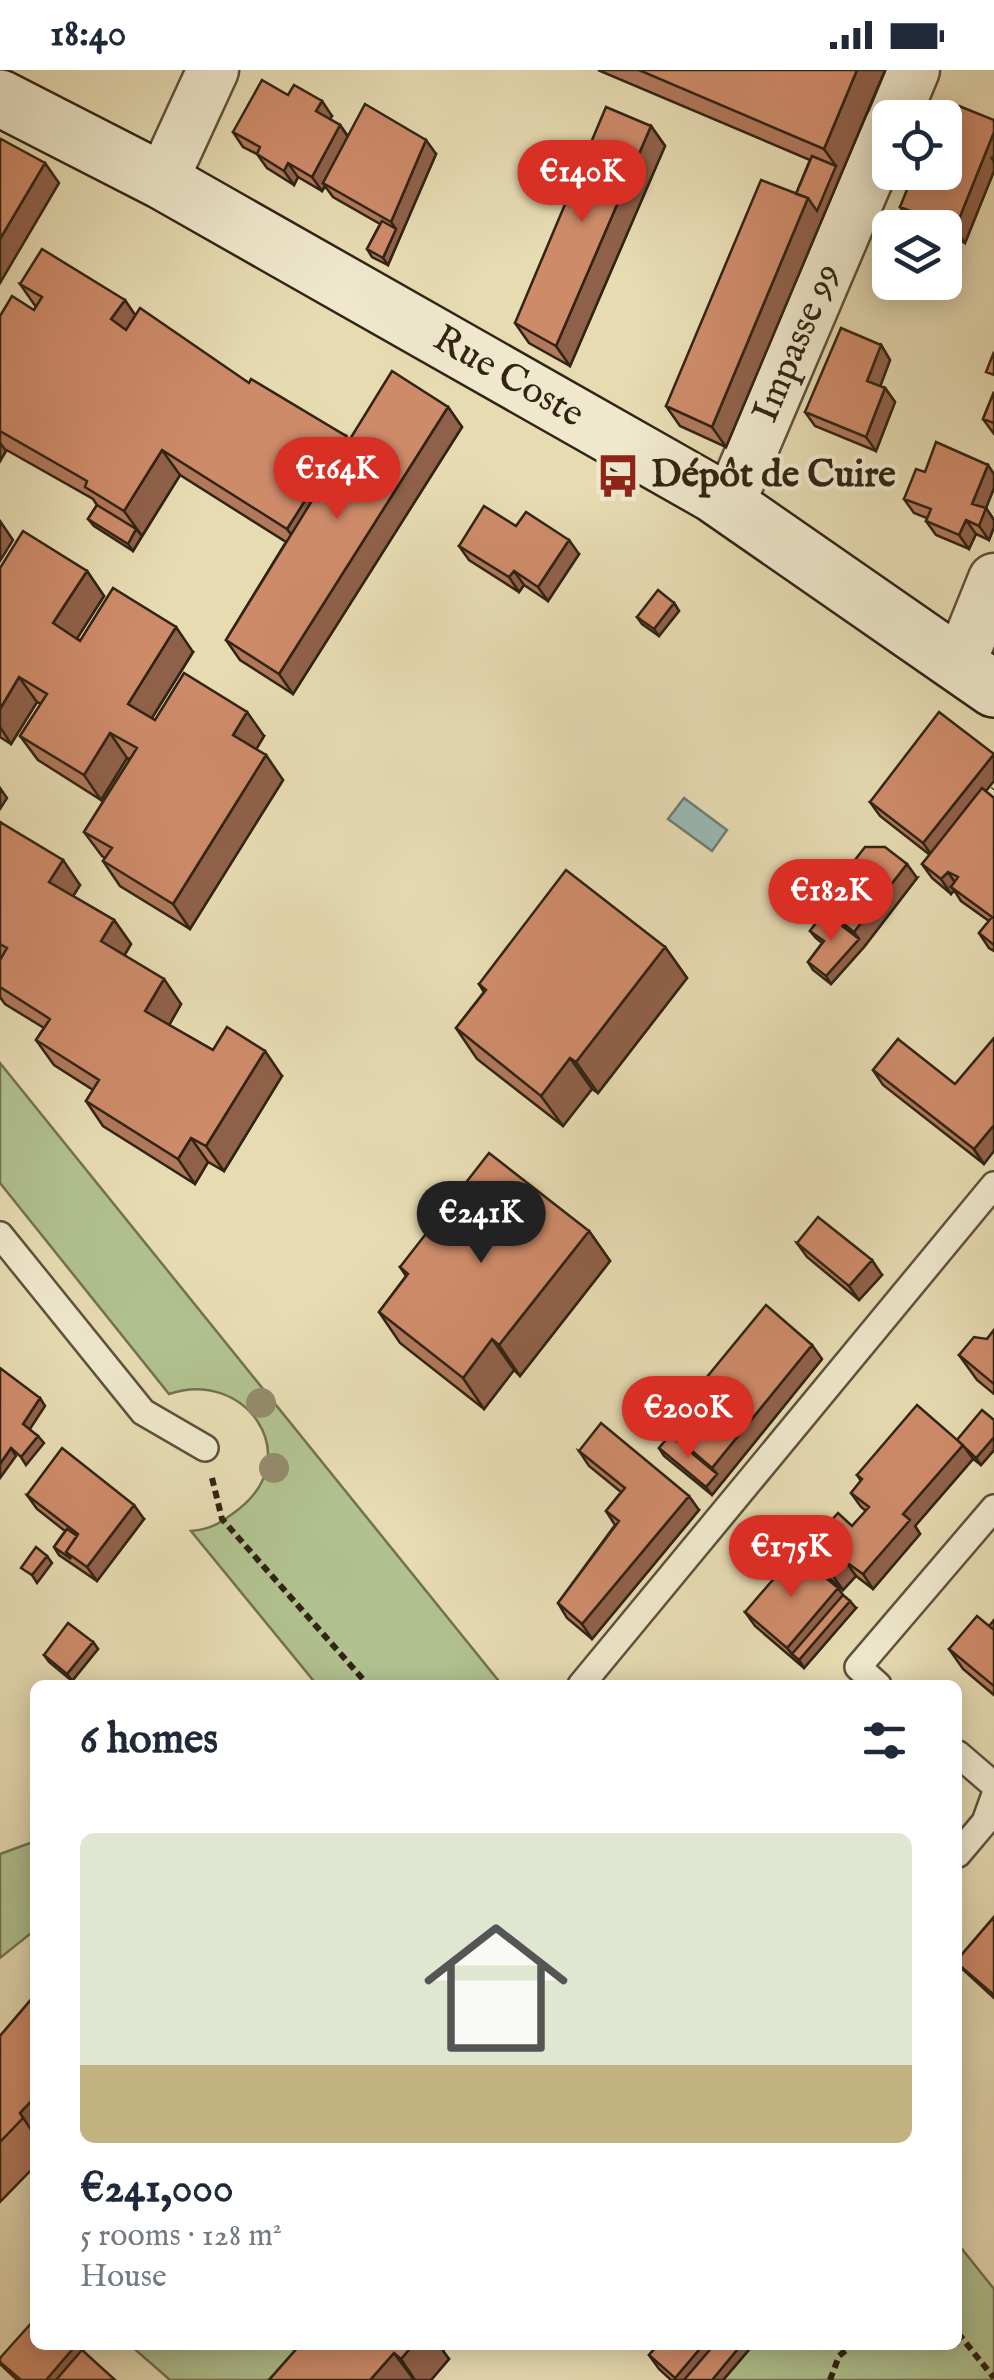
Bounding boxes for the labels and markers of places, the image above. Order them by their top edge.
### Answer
pin: €140K [512,140,652,225]
pin: €164K [267,437,407,522]
bus stop icon: Dépôt de Cuire [594,452,642,500]
place label: Dépôt de Cuire [651,452,896,500]
pin: €182K [761,859,901,944]
pin: €241K [411,1181,551,1266]
pin: €200K [618,1376,758,1461]
pin: €175K [721,1515,861,1600]

